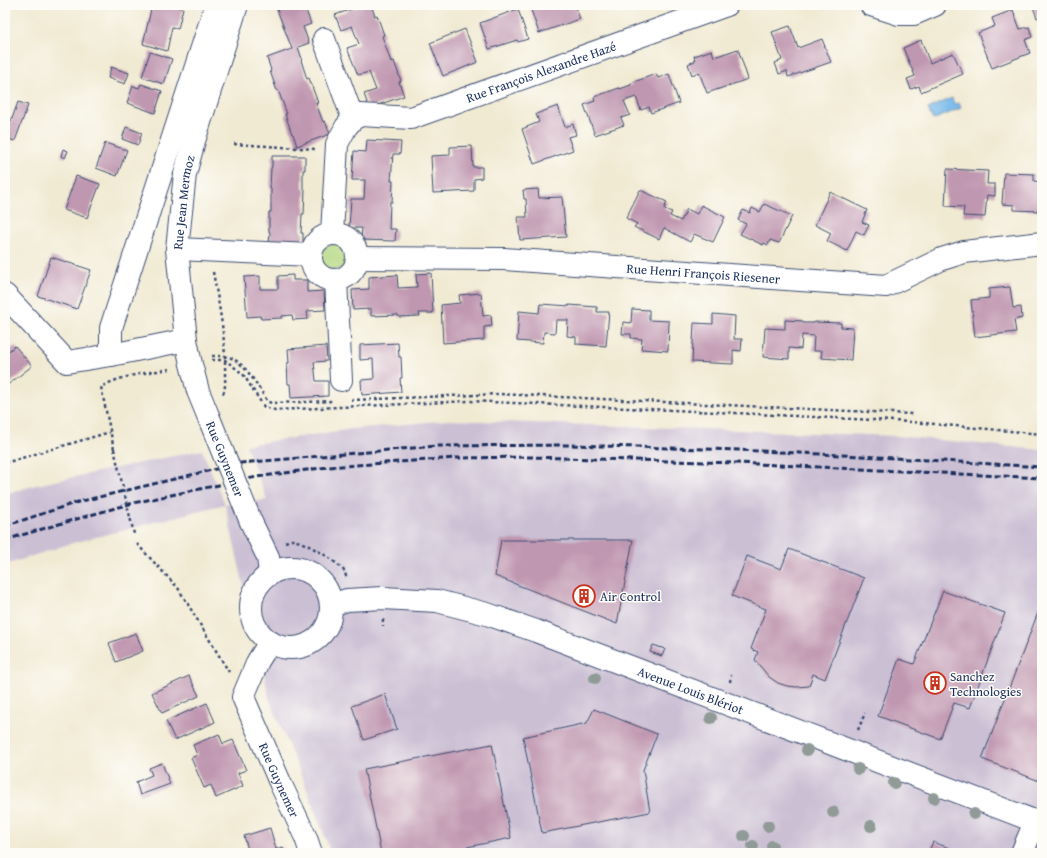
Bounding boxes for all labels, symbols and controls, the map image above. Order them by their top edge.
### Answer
street label: Rue François Alexandre Hazé [464,36,619,108]
street label: Rue Jean Mermoz [168,153,200,251]
street label: Rue Henri François Riesener [626,259,782,289]
street label: Rue Guynemer [201,418,249,500]
building icon: Air Control [571,583,597,609]
place label: Air Control [600,587,661,606]
street label: Avenue Louis Blériot [635,662,747,719]
place label: Sanchez Technologies [950,667,1021,701]
building icon: Sanchez Technologies [922,670,948,696]
street label: Rue Guynemer [254,740,304,821]

